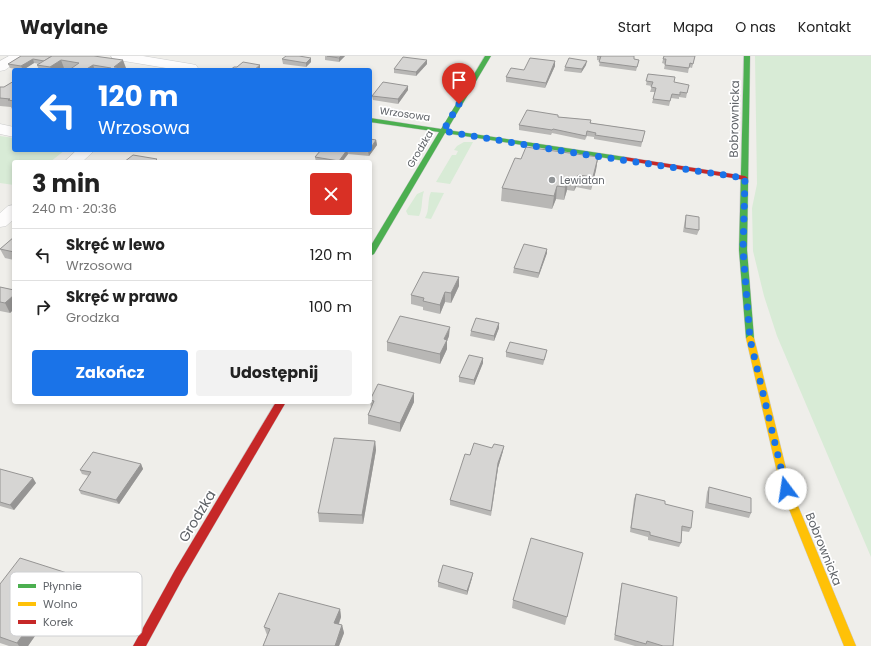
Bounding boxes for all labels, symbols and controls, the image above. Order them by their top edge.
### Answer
text: Waylane [20,14,108,41]
text: Start [618,17,651,37]
text: Mapa [673,17,713,37]
text: O nas [735,17,776,37]
text: Kontakt [798,17,851,37]
pin [442,63,476,104]
icon: arrive [448,69,470,91]
text: 120 m [98,77,178,116]
street label: Bobrownicka [725,80,743,158]
icon: left [32,84,84,136]
street label: Wrzosowa [379,103,431,125]
text: Wrzosowa [98,115,190,140]
street label: Grodzka [403,128,437,170]
text: 3 min [32,167,100,200]
button: close [310,173,352,215]
place label: Lewiatan [560,173,605,188]
marker: Lewiatan [547,175,557,185]
text: 240 m · 20:36 [32,199,117,218]
text: Skręć w lewo [66,234,165,255]
icon: left [32,244,54,266]
text: 120 m [310,244,352,265]
text: Wrzosowa [66,256,132,275]
text: Skręć w prawo [66,286,178,307]
icon: right [32,296,54,318]
text: 100 m [309,296,352,317]
text: Grodzka [66,308,119,327]
button: Zakończ [32,350,188,396]
button: Udostępnij [196,350,352,396]
position arrow [765,468,807,510]
street label: Grodzka [174,486,220,546]
street label: Bobrownicka [802,510,846,588]
legend [10,572,142,636]
text: Płynnie [43,578,82,594]
text: Wolno [43,596,78,612]
text: Korek [43,614,74,630]

